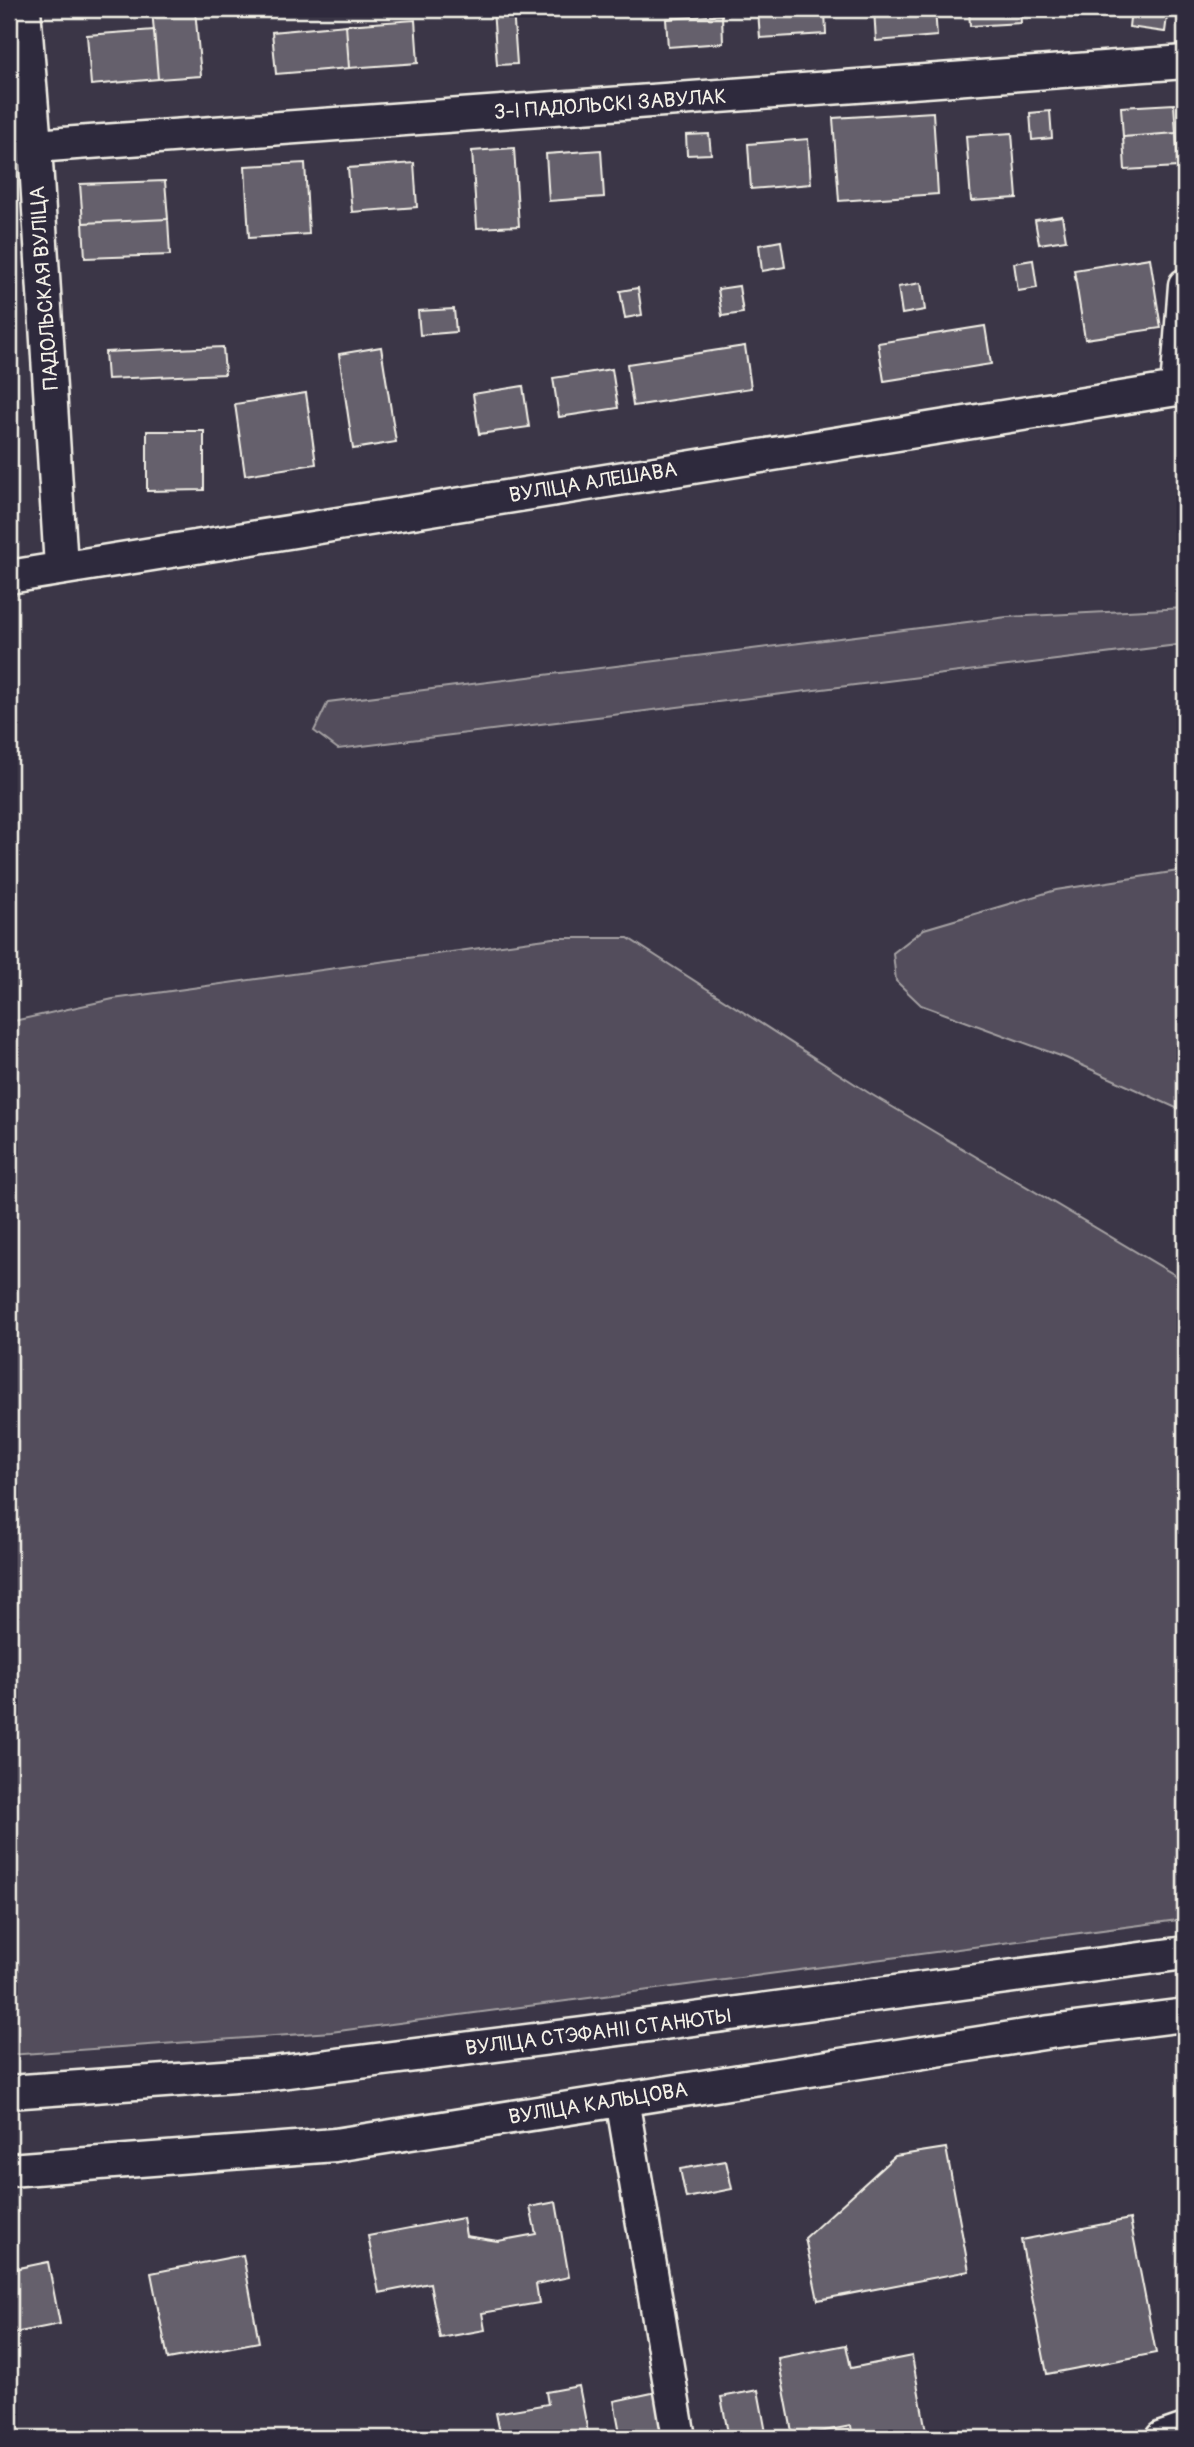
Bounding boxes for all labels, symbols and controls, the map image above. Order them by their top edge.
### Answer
street label: 3-І ПАДОЛЬСКІ ЗАВУЛАК [493,83,727,126]
street label: ПАДОЛЬСКАЯ ВУЛІЦА [24,185,65,391]
street label: ВУЛІЦА АЛЕШАВА [507,456,679,509]
street label: ВУЛІЦА СТЭФАНІІ СТАНЮТЫ [464,2003,732,2062]
street label: ВУЛІЦА КАЛЬЦОВА [507,2076,689,2131]

